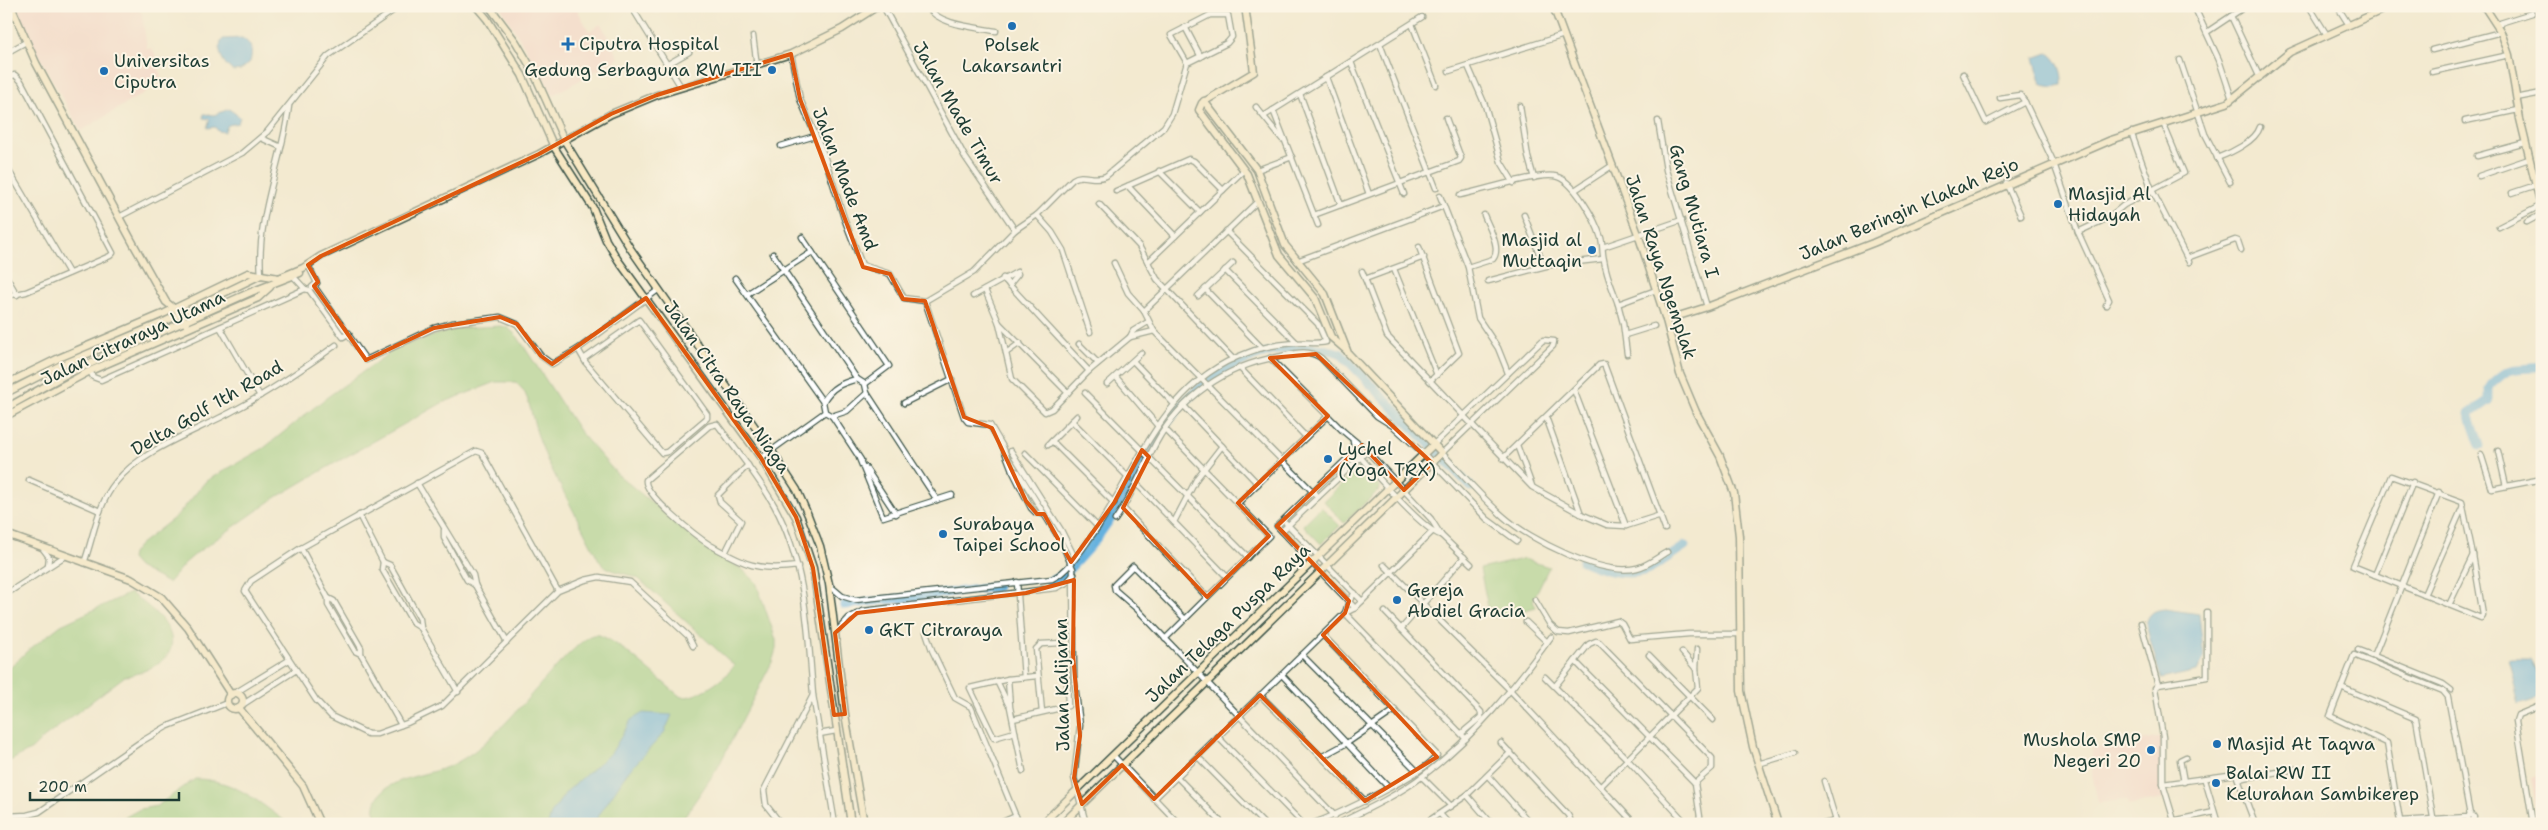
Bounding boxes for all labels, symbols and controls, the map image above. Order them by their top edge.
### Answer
marker: Polsek Lakarsantri [1006,20,1018,32]
place label: Ciputra Hospital [579,32,719,56]
place label: Polsek Lakarsantri [962,33,1062,78]
marker: Ciputra Hospital [561,37,575,51]
street label: Jalan Made Timur [907,37,1009,189]
place label: Universitas Ciputra [114,49,210,94]
place label: Gedung Serbaguna RW III [524,58,762,82]
marker: Gedung Serbaguna RW III [766,64,778,76]
marker: Universitas Ciputra [98,65,110,77]
street label: Jalan Made Amd [807,104,883,254]
street label: Gang Mutiara I [1663,141,1725,281]
street label: Jalan Beringin Klakah Rejo [1796,152,2022,266]
street label: Jalan Raya Ngemplak [1620,172,1702,362]
place label: Masjid Al Hidayah [2068,182,2151,227]
marker: Masjid Al Hidayah [2052,198,2064,210]
place label: Masjid al Muttaqin [1501,228,1583,273]
marker: Masjid al Muttaqin [1586,244,1598,256]
street label: Jalan Citraraya Utama [37,285,229,391]
street label: Jalan Citra Raya Niaga [658,296,796,478]
street label: Delta Golf 1th Road [127,355,287,461]
place label: Lychel (Yoga TRX) [1338,437,1436,482]
marker: Lychel (Yoga TRX) [1322,453,1334,465]
place label: Surabaya Taipei School [953,512,1067,557]
marker: Surabaya Taipei School [937,528,949,540]
street label: Jalan Telaga Puspa Raya [1141,538,1315,708]
place label: Gereja Abdiel Gracia [1407,578,1525,623]
marker: Gereja Abdiel Gracia [1391,594,1403,606]
place label: GKT Citraraya [879,618,1002,642]
street label: Jalan Kalijaran [1049,618,1075,752]
marker: GKT Citraraya [863,624,875,636]
place label: Mushola SMP Negeri 20 [2023,728,2141,773]
place label: Masjid At Taqwa [2227,732,2375,756]
marker: Masjid At Taqwa [2211,738,2223,750]
marker: Mushola SMP Negeri 20 [2145,744,2157,756]
place label: Balai RW II Kelurahan Sambikerep [2226,761,2419,806]
scale bar [30,770,179,802]
text: 200 m [38,777,87,797]
marker: Balai RW II Kelurahan Sambikerep [2210,777,2222,789]

